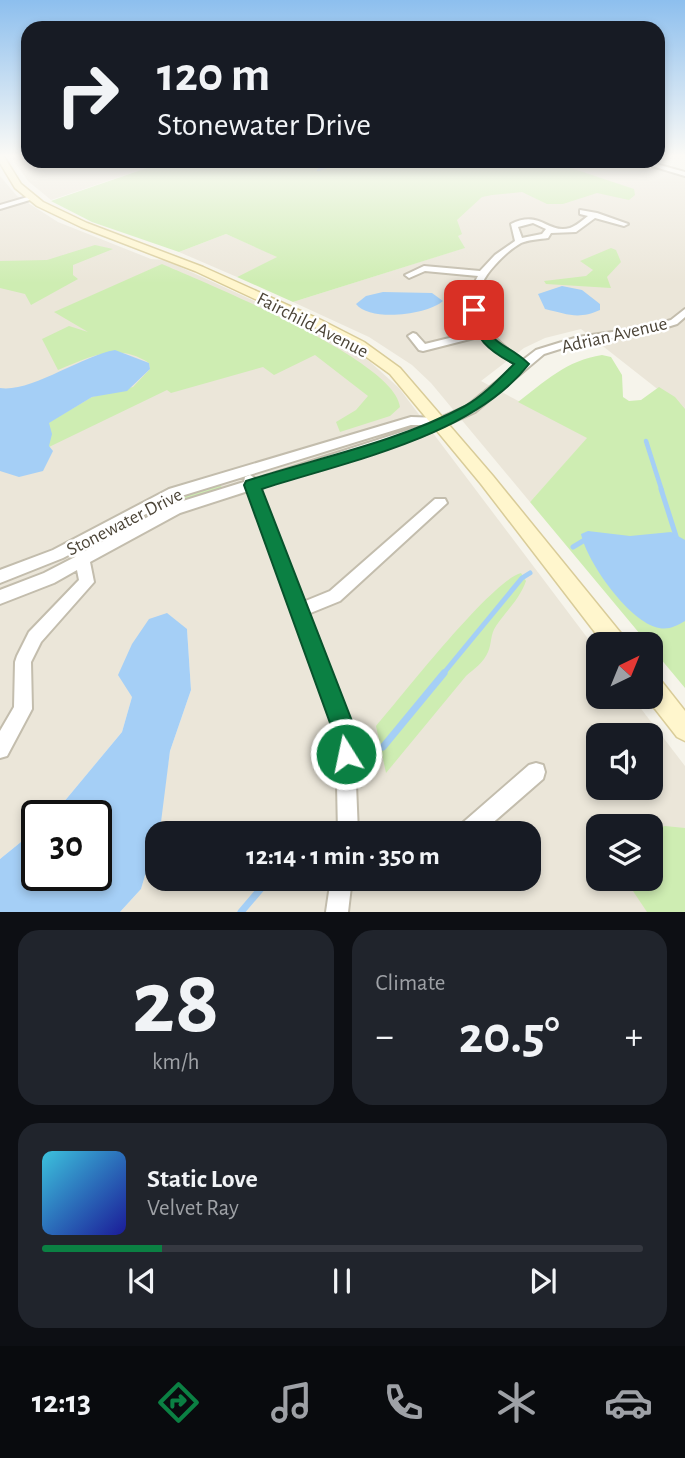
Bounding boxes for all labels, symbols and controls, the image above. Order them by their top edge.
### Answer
icon: right [42,49,133,140]
text: 120 m [157,51,270,100]
text: Stonewater Drive [157,109,371,141]
pin [444,280,504,340]
street label: Fairchild Avenue [254,289,371,362]
icon: arrive [455,291,493,329]
street label: Adrian Avenue [560,314,669,357]
street label: Stonewater Drive [64,485,186,560]
north arrow [586,632,663,709]
map controls [586,632,663,891]
position arrow [309,717,383,791]
button: sound [586,723,663,800]
speed limit sign: 30 [21,800,112,891]
button: layers [586,814,663,891]
text: 12:14 · 1 min · 350 m [246,843,440,869]
text: 28 [132,958,220,1049]
text: Climate [376,972,445,995]
text: 20.5° [459,1010,560,1062]
text: − [376,1018,394,1056]
text: + [625,1018,643,1056]
text: km/h [152,1051,199,1074]
text: Static Love [147,1166,258,1192]
text: Velvet Ray [147,1197,239,1220]
icon: previous [123,1262,161,1300]
icon: pause [323,1262,361,1300]
icon: next [524,1262,562,1300]
icon: directions [154,1378,203,1427]
icon: music [267,1378,316,1427]
icon: phone [379,1378,428,1427]
icon: climate [492,1378,541,1427]
icon: car [604,1378,653,1427]
text: 12:13 [32,1386,91,1418]

